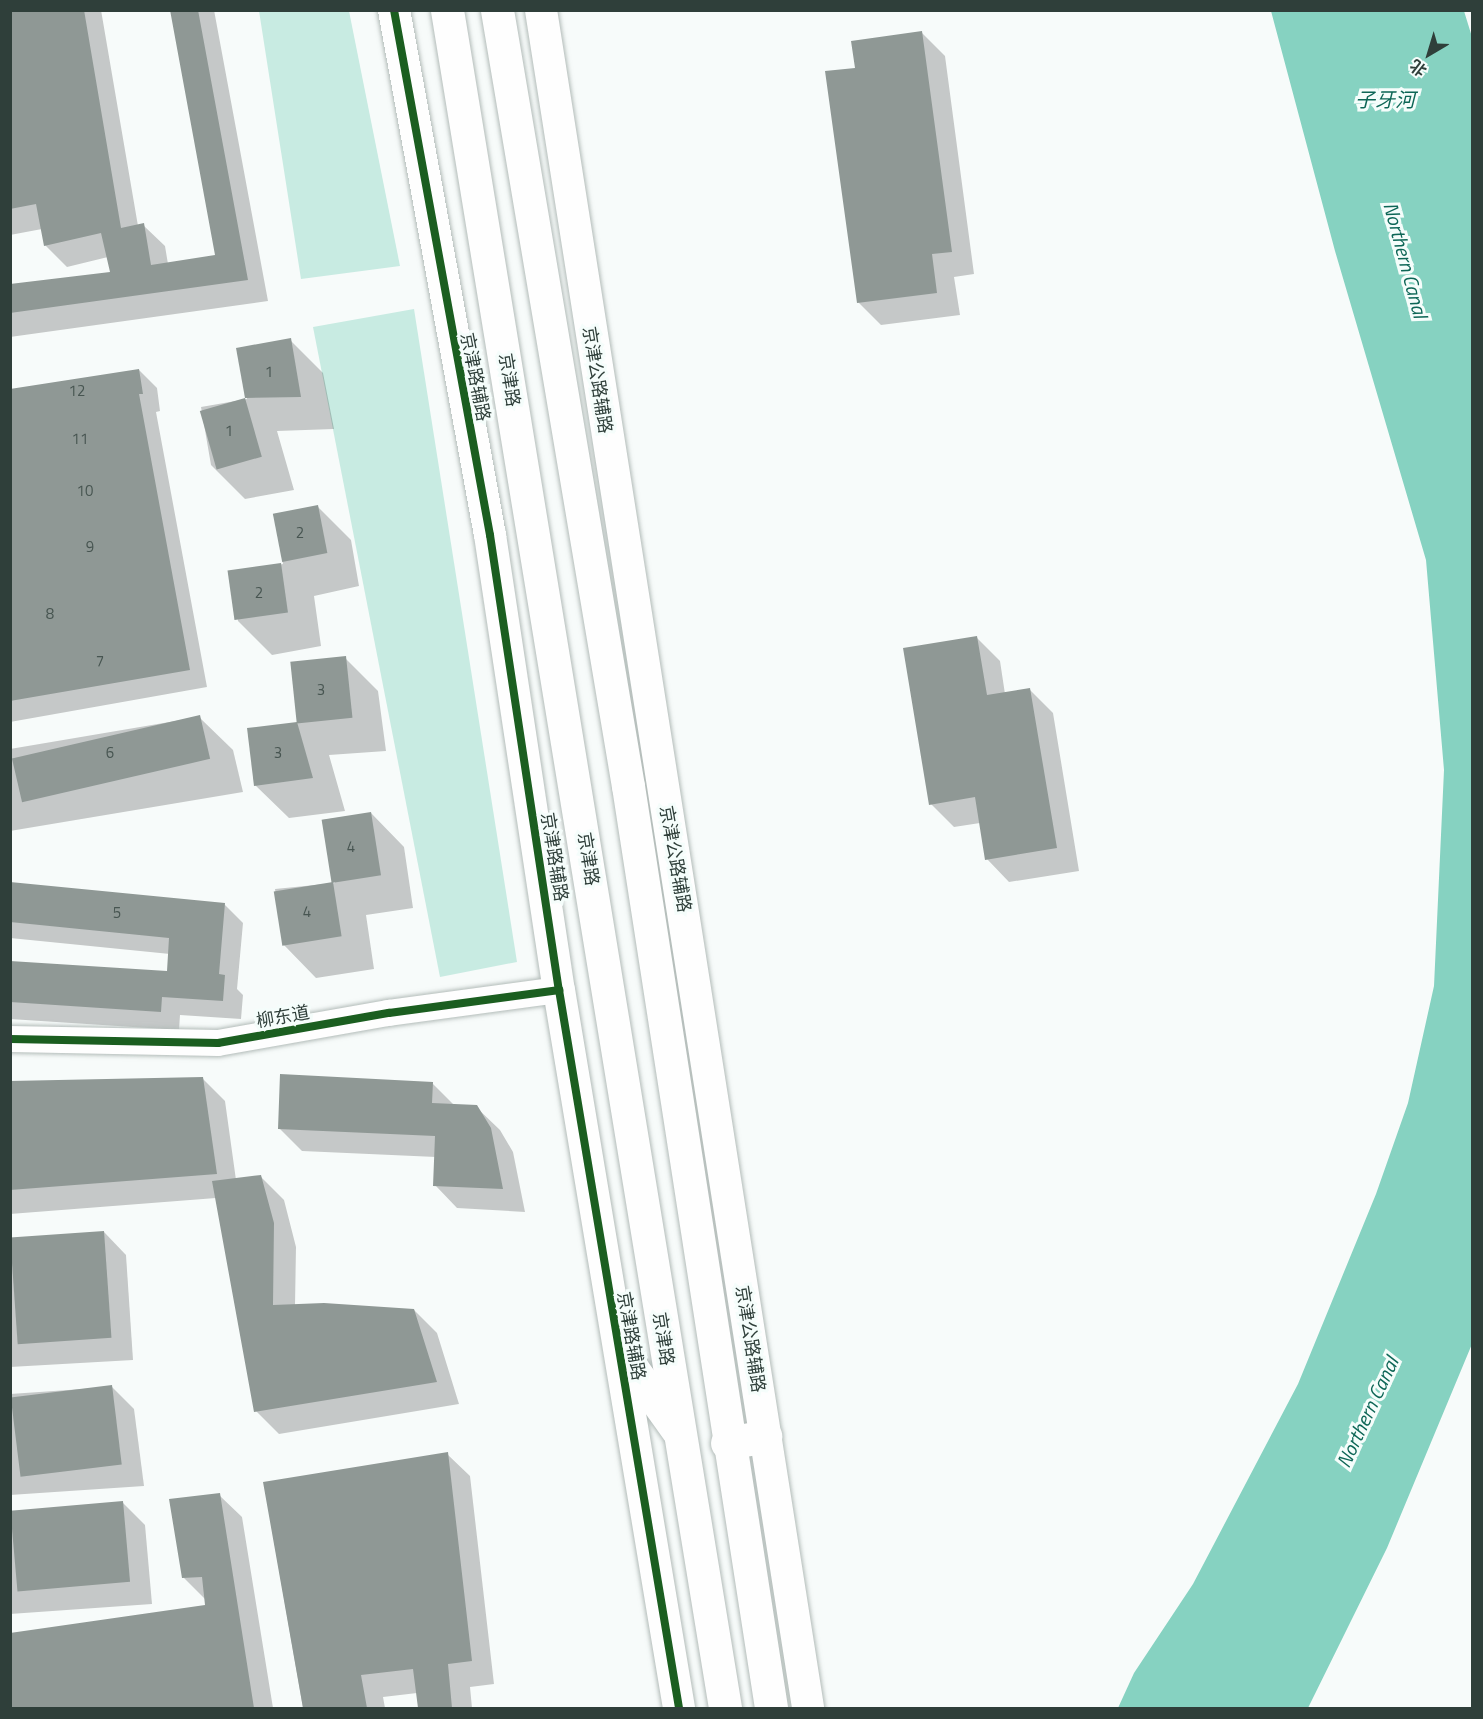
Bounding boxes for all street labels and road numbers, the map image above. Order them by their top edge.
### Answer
street label: 京津公路辅路 [578,325,616,435]
street label: 京津路辅路 [456,331,494,423]
street label: 京津路 [494,352,524,408]
street label: 京津公路辅路 [655,804,695,914]
street label: 京津路辅路 [536,811,572,903]
street label: 京津路 [573,831,603,887]
street label: 柳东道 [255,1002,311,1032]
street label: 京津公路辅路 [731,1284,769,1394]
street label: 京津路辅路 [613,1290,649,1382]
street label: 京津路 [648,1311,678,1367]

